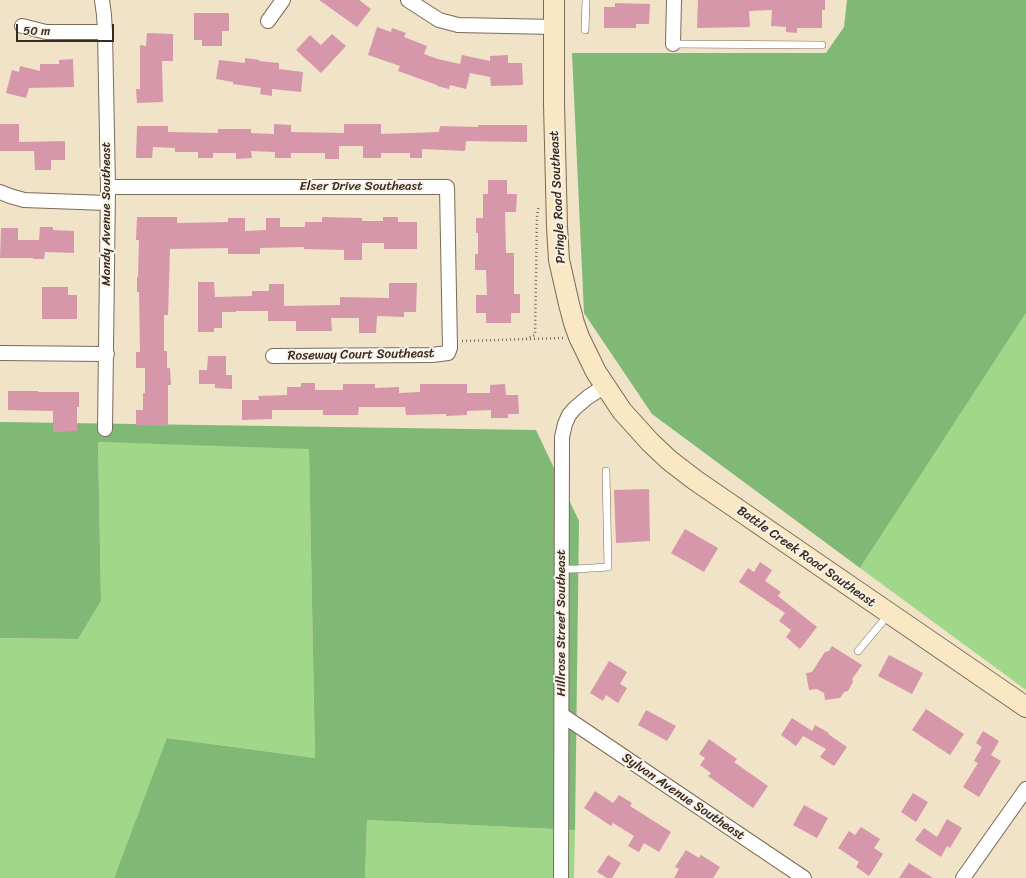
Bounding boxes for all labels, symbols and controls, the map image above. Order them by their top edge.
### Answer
scale bar [18,16,116,42]
text: 50 m [23,20,50,42]
street label: Pringle Road Southeast [547,130,569,264]
street label: Mandy Avenue Southeast [99,142,115,286]
street label: Elser Drive Southeast [299,179,423,195]
street label: Roseway Court Southeast [287,346,435,364]
street label: Battle Creek Road Southeast [734,503,878,611]
street label: Hillrose Street Southeast [554,550,570,696]
street label: Sylvan Avenue Southeast [619,750,747,844]

